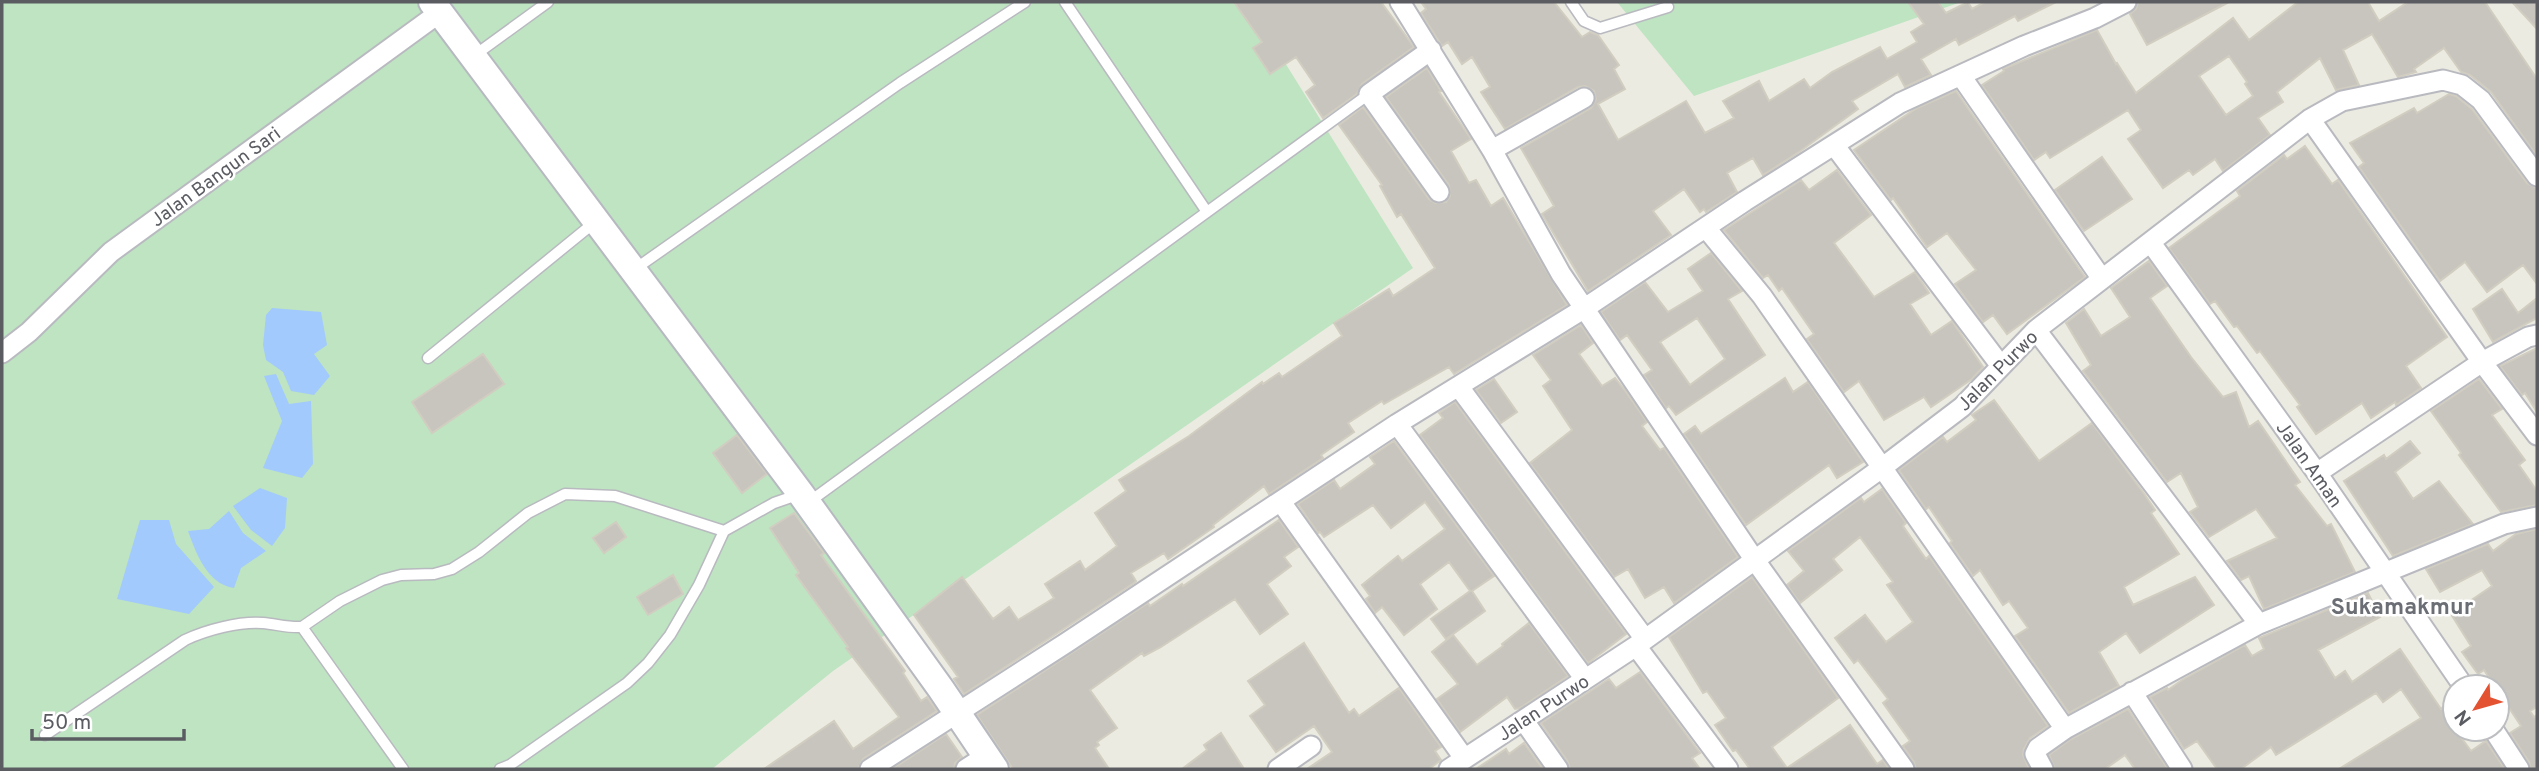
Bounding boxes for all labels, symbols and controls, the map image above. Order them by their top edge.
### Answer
street label: Jalan Bangun Sari [146,122,286,233]
street label: Jalan Purwo [1953,326,2044,417]
street label: Jalan Aman [2270,417,2347,513]
district label: Sukamakmur [2331,594,2474,623]
street label: Jalan Purwo [1494,670,1595,747]
north arrow [2441,673,2511,743]
scale bar [32,698,184,742]
text: N [2450,704,2478,730]
text: 50 m [42,710,91,737]

